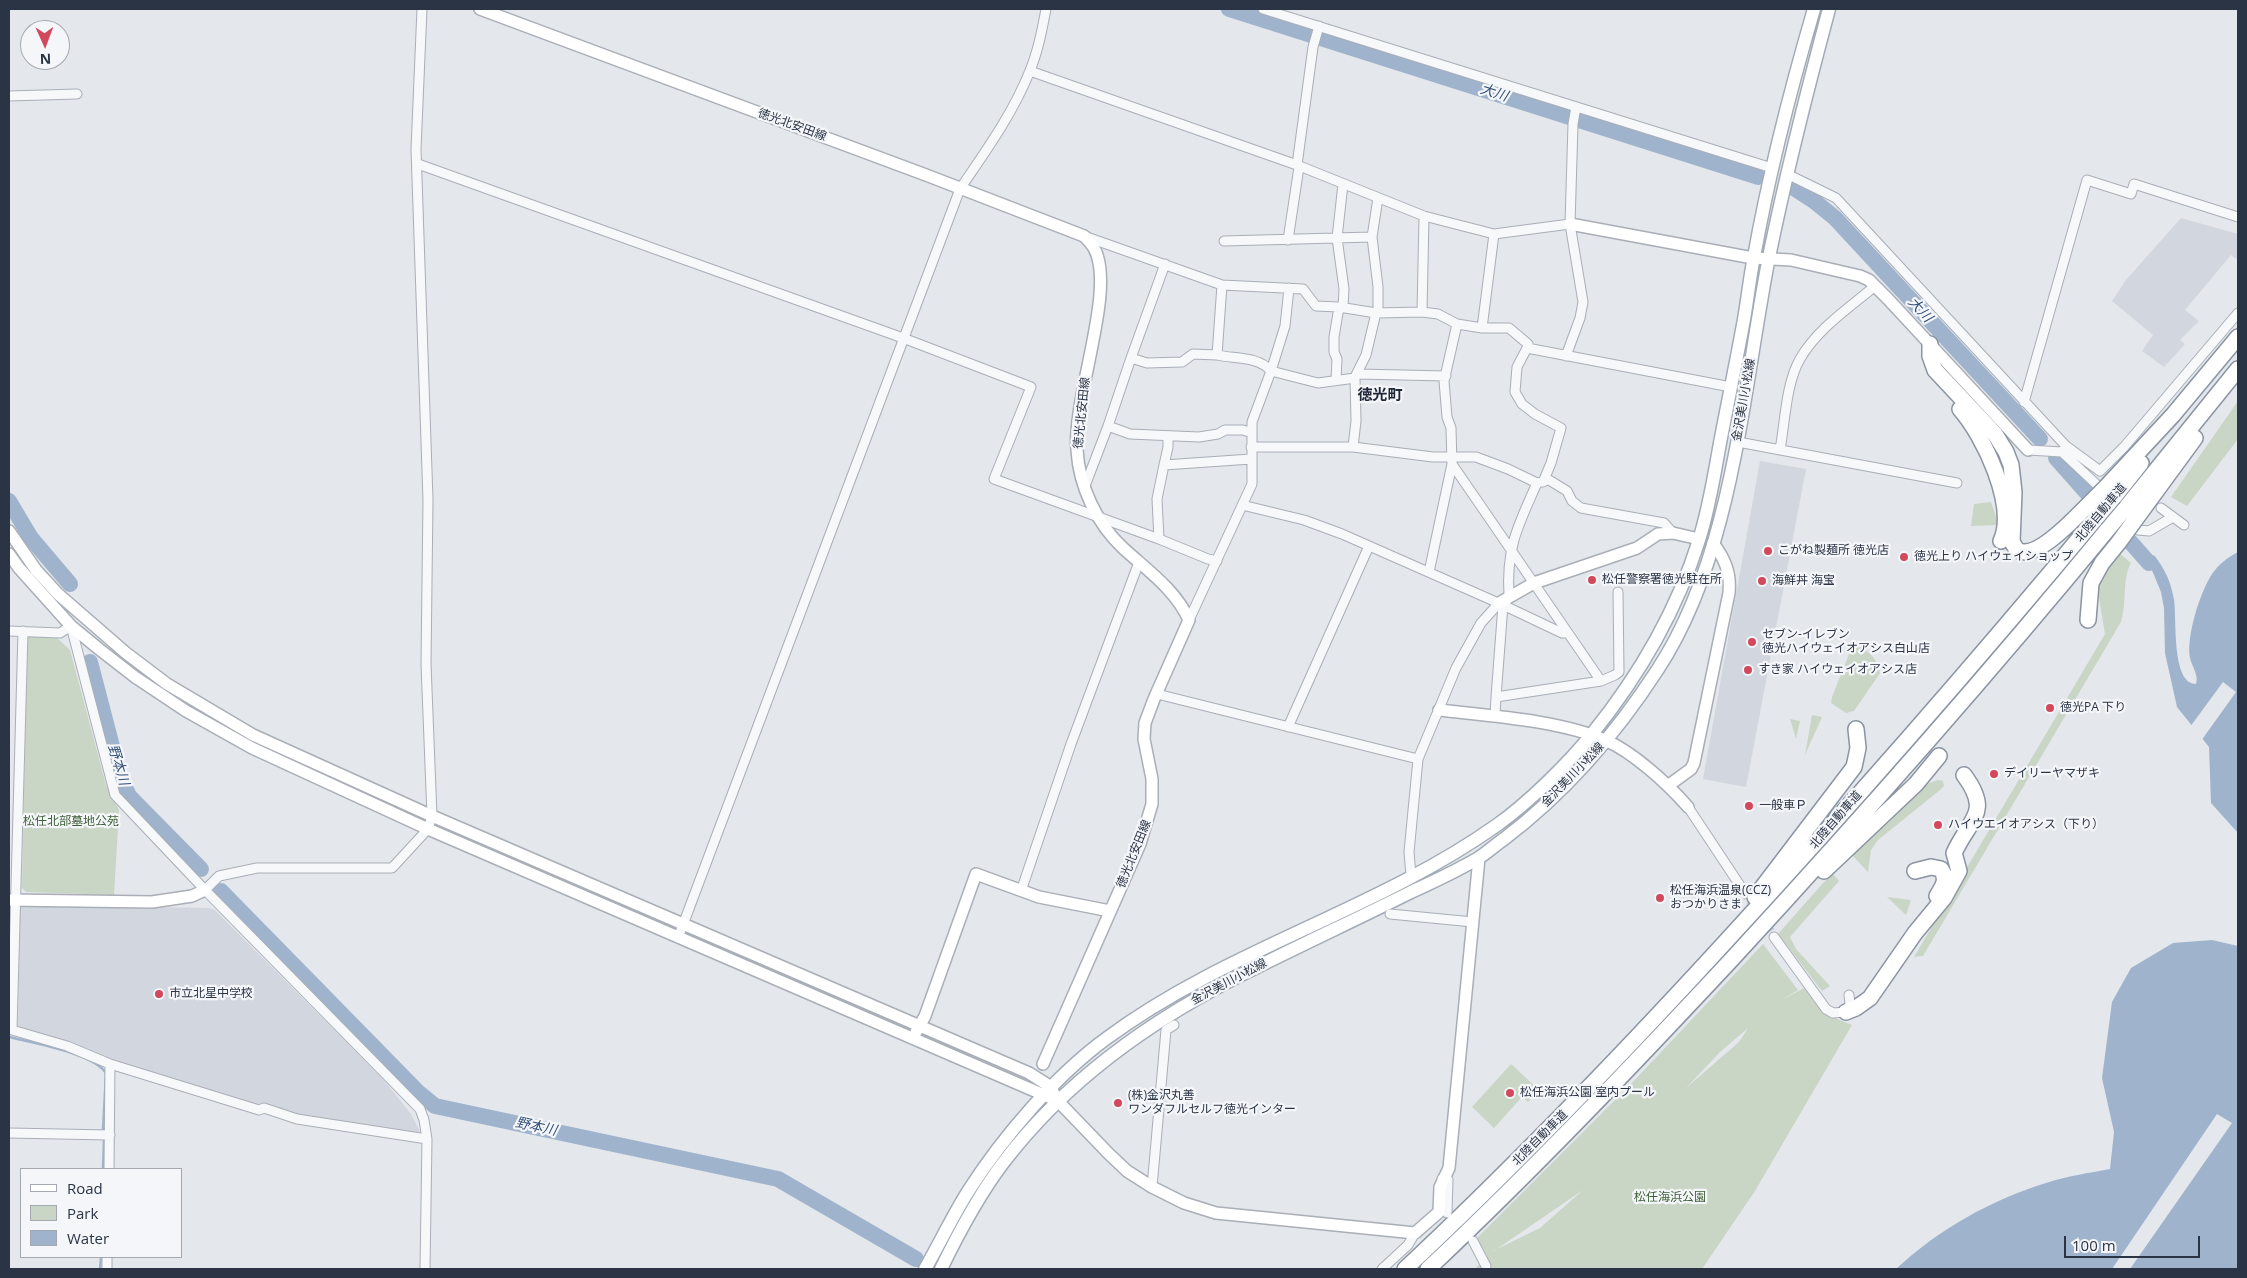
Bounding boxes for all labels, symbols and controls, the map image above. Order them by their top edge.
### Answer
north arrow [20,20,70,70]
text: N [39,50,52,69]
water label: 大川 [1478,81,1510,105]
street label: 徳光北安田線 [756,106,828,144]
water label: 大川 [1904,294,1936,326]
street label: 金沢美川小松線 [1730,357,1758,443]
street label: 徳光北安田線 [1071,376,1093,450]
district label: 徳光町 [1358,387,1402,405]
street label: 北陸自動車道 [2072,481,2130,545]
place label: こがね製麺所 徳光店 [1778,544,1889,558]
marker: こがね製麺所 徳光店 [1762,545,1774,557]
place label: 徳光上り ハイウェイショップ [1914,550,2073,564]
marker: 徳光上り ハイウェイショップ [1898,551,1910,563]
place label: 松任警察署徳光駐在所 [1602,573,1722,587]
marker: 松任警察署徳光駐在所 [1586,574,1598,586]
place label: 海鮮丼 海宝 [1772,574,1835,588]
marker: 海鮮丼 海宝 [1756,575,1768,587]
place label: セブン-イレブン 徳光ハイウェイオアシス白山店 [1762,628,1930,656]
marker: セブン-イレブン 徳光ハイウェイオアシス白山店 [1746,636,1758,648]
place label: すき家 ハイウェイオアシス店 [1758,663,1917,677]
marker: すき家 ハイウェイオアシス店 [1742,664,1754,676]
place label: 徳光PA 下り [2060,701,2126,715]
marker: 徳光PA 下り [2044,702,2056,714]
street label: 金沢美川小松線 [1539,740,1607,810]
water label: 野本川 [104,742,132,788]
place label: デイリーヤマザキ [2004,767,2100,781]
marker: デイリーヤマザキ [1988,768,2000,780]
street label: 北陸自動車道 [1807,788,1865,852]
place label: 一般車Ｐ [1759,799,1807,813]
marker: 一般車Ｐ [1743,800,1755,812]
park label: 松任北部墓地公苑 [23,815,119,829]
street label: 徳光北安田線 [1114,818,1154,890]
place label: ハイウエイオアシス（下り） [1948,818,2104,832]
marker: ハイウエイオアシス（下り） [1932,819,1944,831]
place label: 松任海浜温泉(CCZ) おつかりさま [1670,884,1771,912]
marker: 松任海浜温泉(CCZ) おつかりさま [1654,892,1666,904]
street label: 金沢美川小松線 [1189,956,1269,1008]
place label: 市立北星中学校 [169,987,253,1001]
marker: 市立北星中学校 [153,988,165,1000]
place label: 松任海浜公園 室内プール [1520,1086,1655,1100]
marker: 松任海浜公園 室内プール [1504,1087,1516,1099]
place label: (株)金沢丸善 ワンダフルセルフ徳光インター [1128,1089,1296,1117]
marker: (株)金沢丸善 ワンダフルセルフ徳光インター [1112,1097,1124,1109]
street label: 北陸自動車道 [1509,1107,1571,1169]
water label: 野本川 [514,1114,558,1140]
legend [20,1168,182,1258]
text: Road [67,1178,103,1198]
park label: 松任海浜公園 [1634,1191,1706,1205]
text: Park [67,1203,98,1223]
scale bar [2067,1226,2203,1258]
text: Water [67,1228,109,1248]
text: 100 m [2072,1235,2116,1255]

